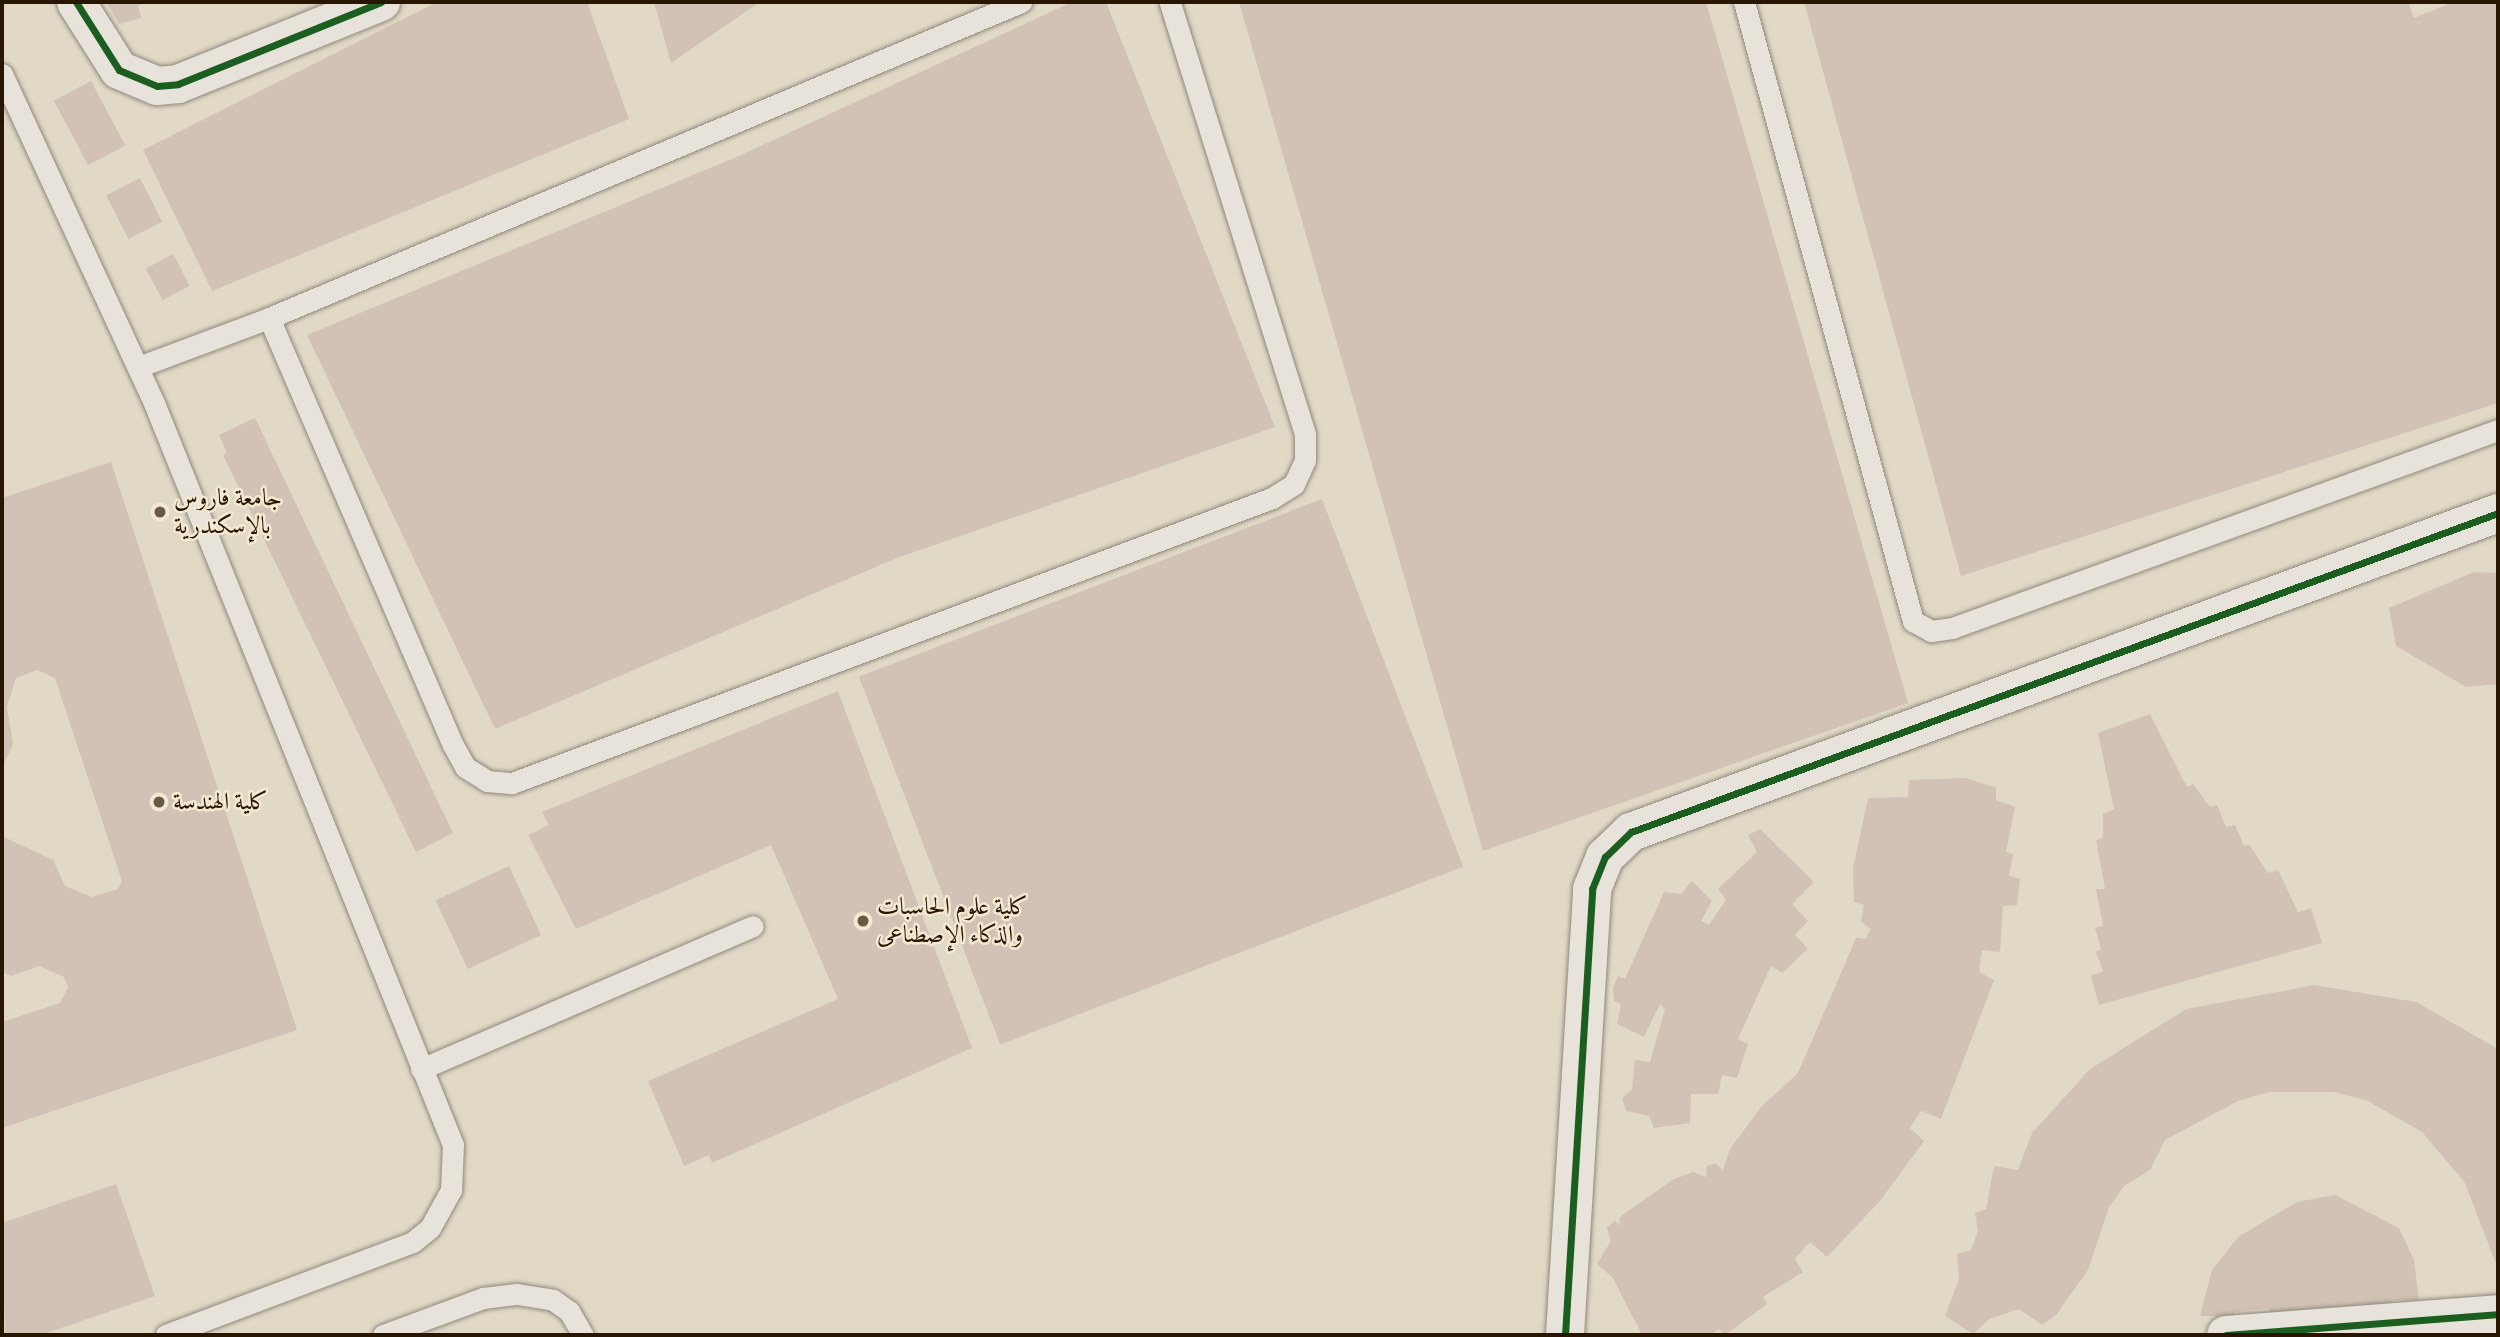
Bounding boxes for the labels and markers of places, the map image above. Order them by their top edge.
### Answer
place label: جامعة فاروس بالإسكندرية [174,484,282,540]
marker: جامعة فاروس بالإسكندرية [152,504,168,520]
place label: كلية الهندسة [173,788,268,816]
marker: كلية الهندسة [151,794,167,810]
place label: كلية علوم الحاسبات والذكاء الإصطناعى [877,893,1028,949]
marker: كلية علوم الحاسبات والذكاء الإصطناعى [855,913,871,929]

